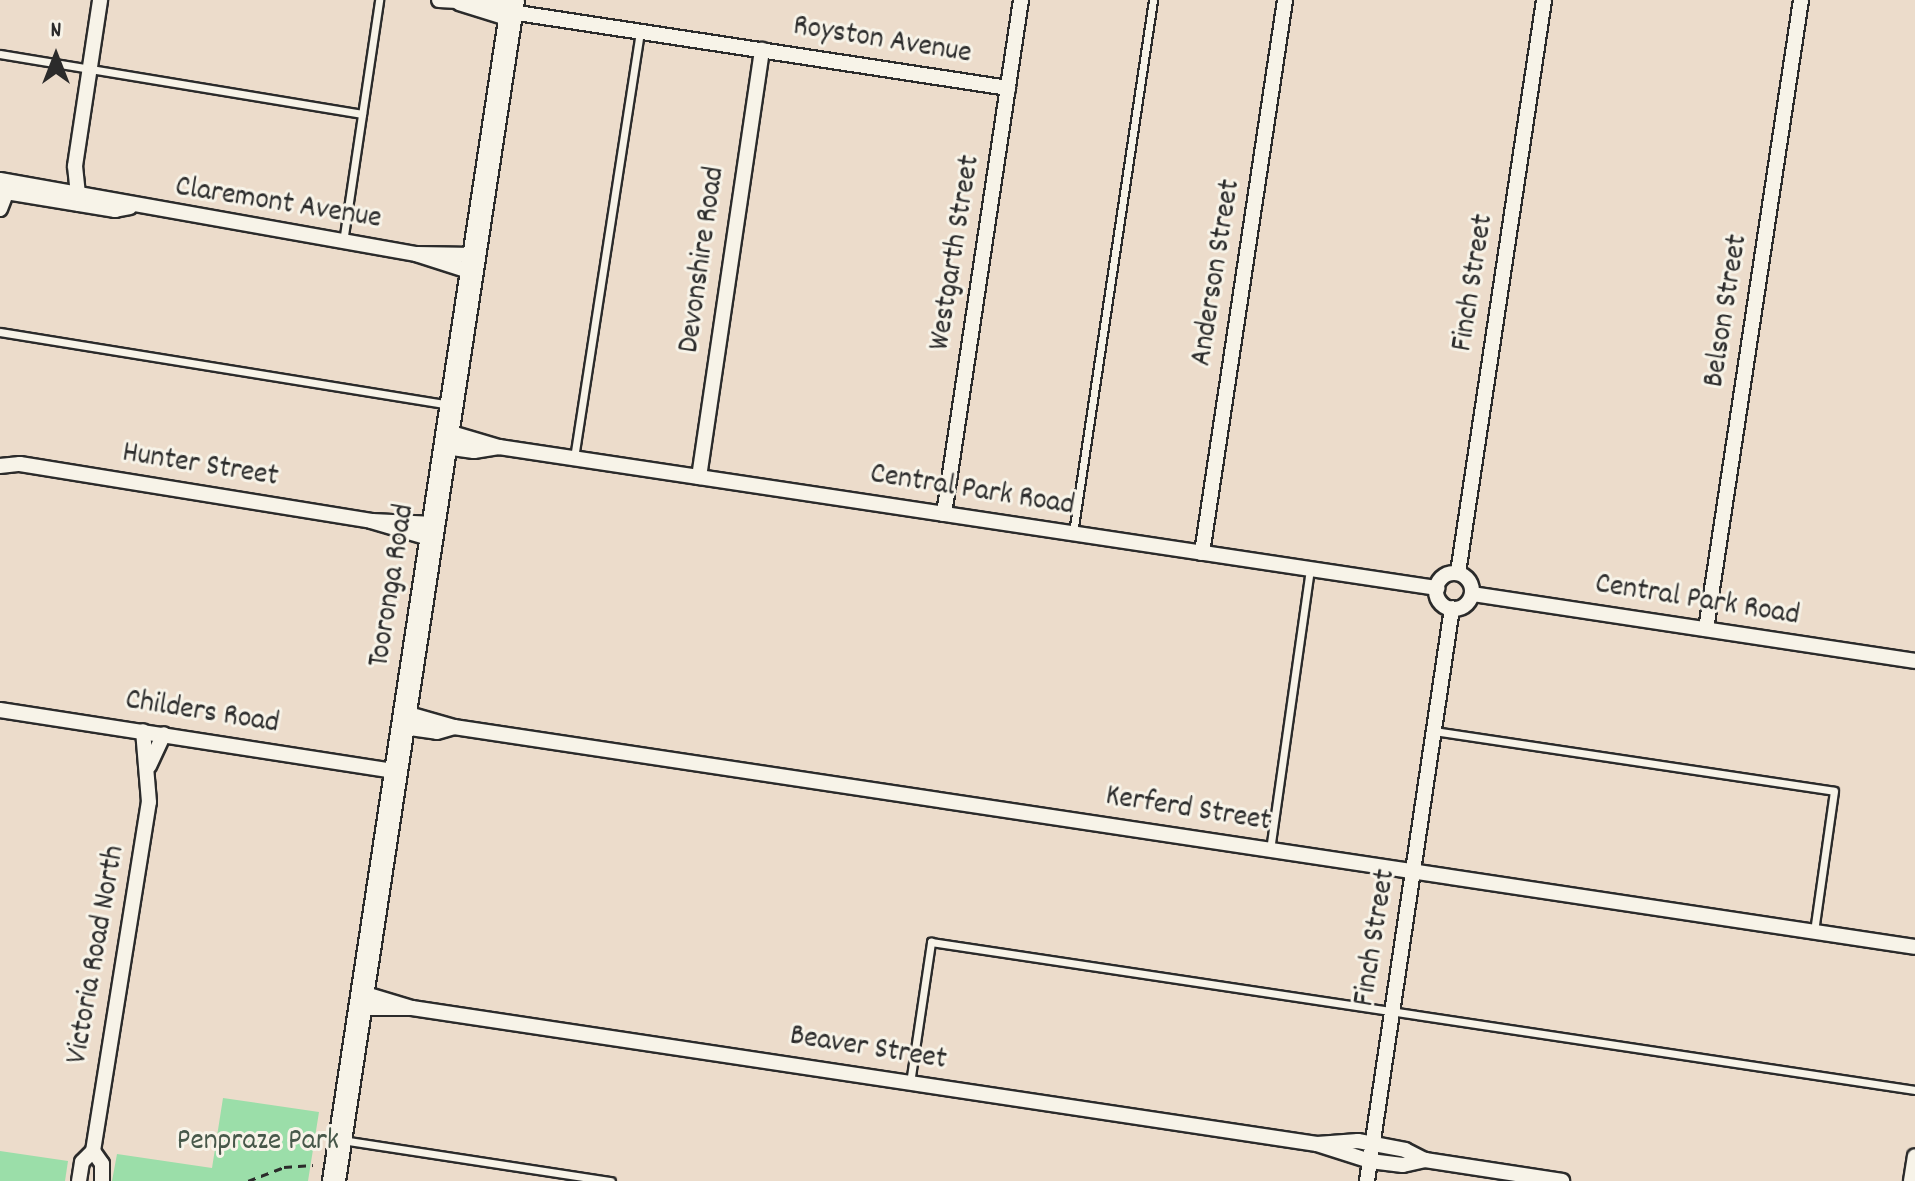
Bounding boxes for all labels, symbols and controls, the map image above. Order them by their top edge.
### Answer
street label: Royston Avenue [790,10,974,74]
north arrow [16,16,96,96]
text: N [51,16,61,47]
street label: Westgarth Street [924,153,990,353]
street label: Devonshire Road [673,165,735,355]
street label: Claremont Avenue [172,171,384,239]
street label: Anderson Street [1185,177,1251,369]
street label: Finch Street [1446,212,1504,354]
street label: Belson Street [1698,232,1758,390]
street label: Hunter Street [119,437,281,497]
street label: Central Park Road [867,458,1077,526]
street label: Tooronga Road [363,502,425,670]
street label: Central Park Road [1592,568,1802,636]
street label: Childers Road [123,684,281,744]
street label: Kerferd Street [1103,780,1273,842]
street label: Victoria Road North [61,843,135,1067]
street label: Finch Street [1348,867,1406,1009]
street label: Beaver Street [787,1020,949,1080]
park label: Penpraze Park [177,1125,339,1161]

